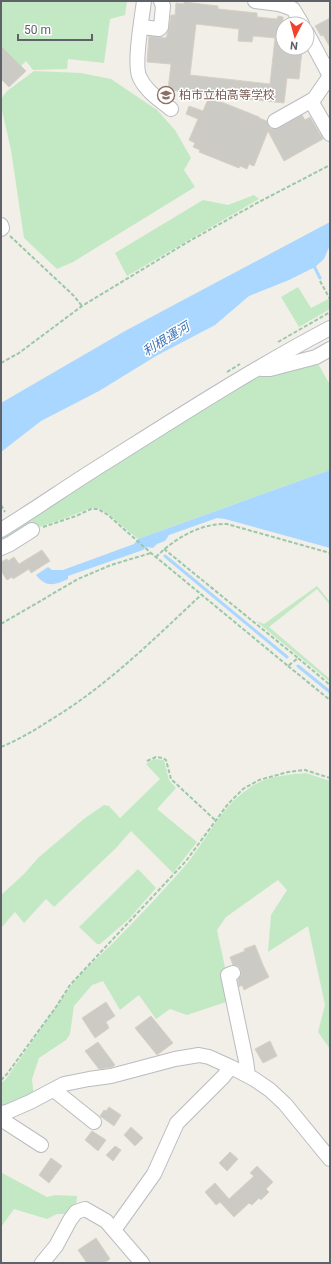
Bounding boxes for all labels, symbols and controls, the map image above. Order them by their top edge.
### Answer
scale bar [18,16,92,42]
north arrow [275,16,315,56]
text: 50 m [24,23,51,37]
text: N [289,39,299,52]
school or university icon: 柏市立柏高等学校 [156,85,176,105]
place label: 柏市立柏高等学校 [179,88,275,102]
water label: 利根運河 [140,317,195,359]

